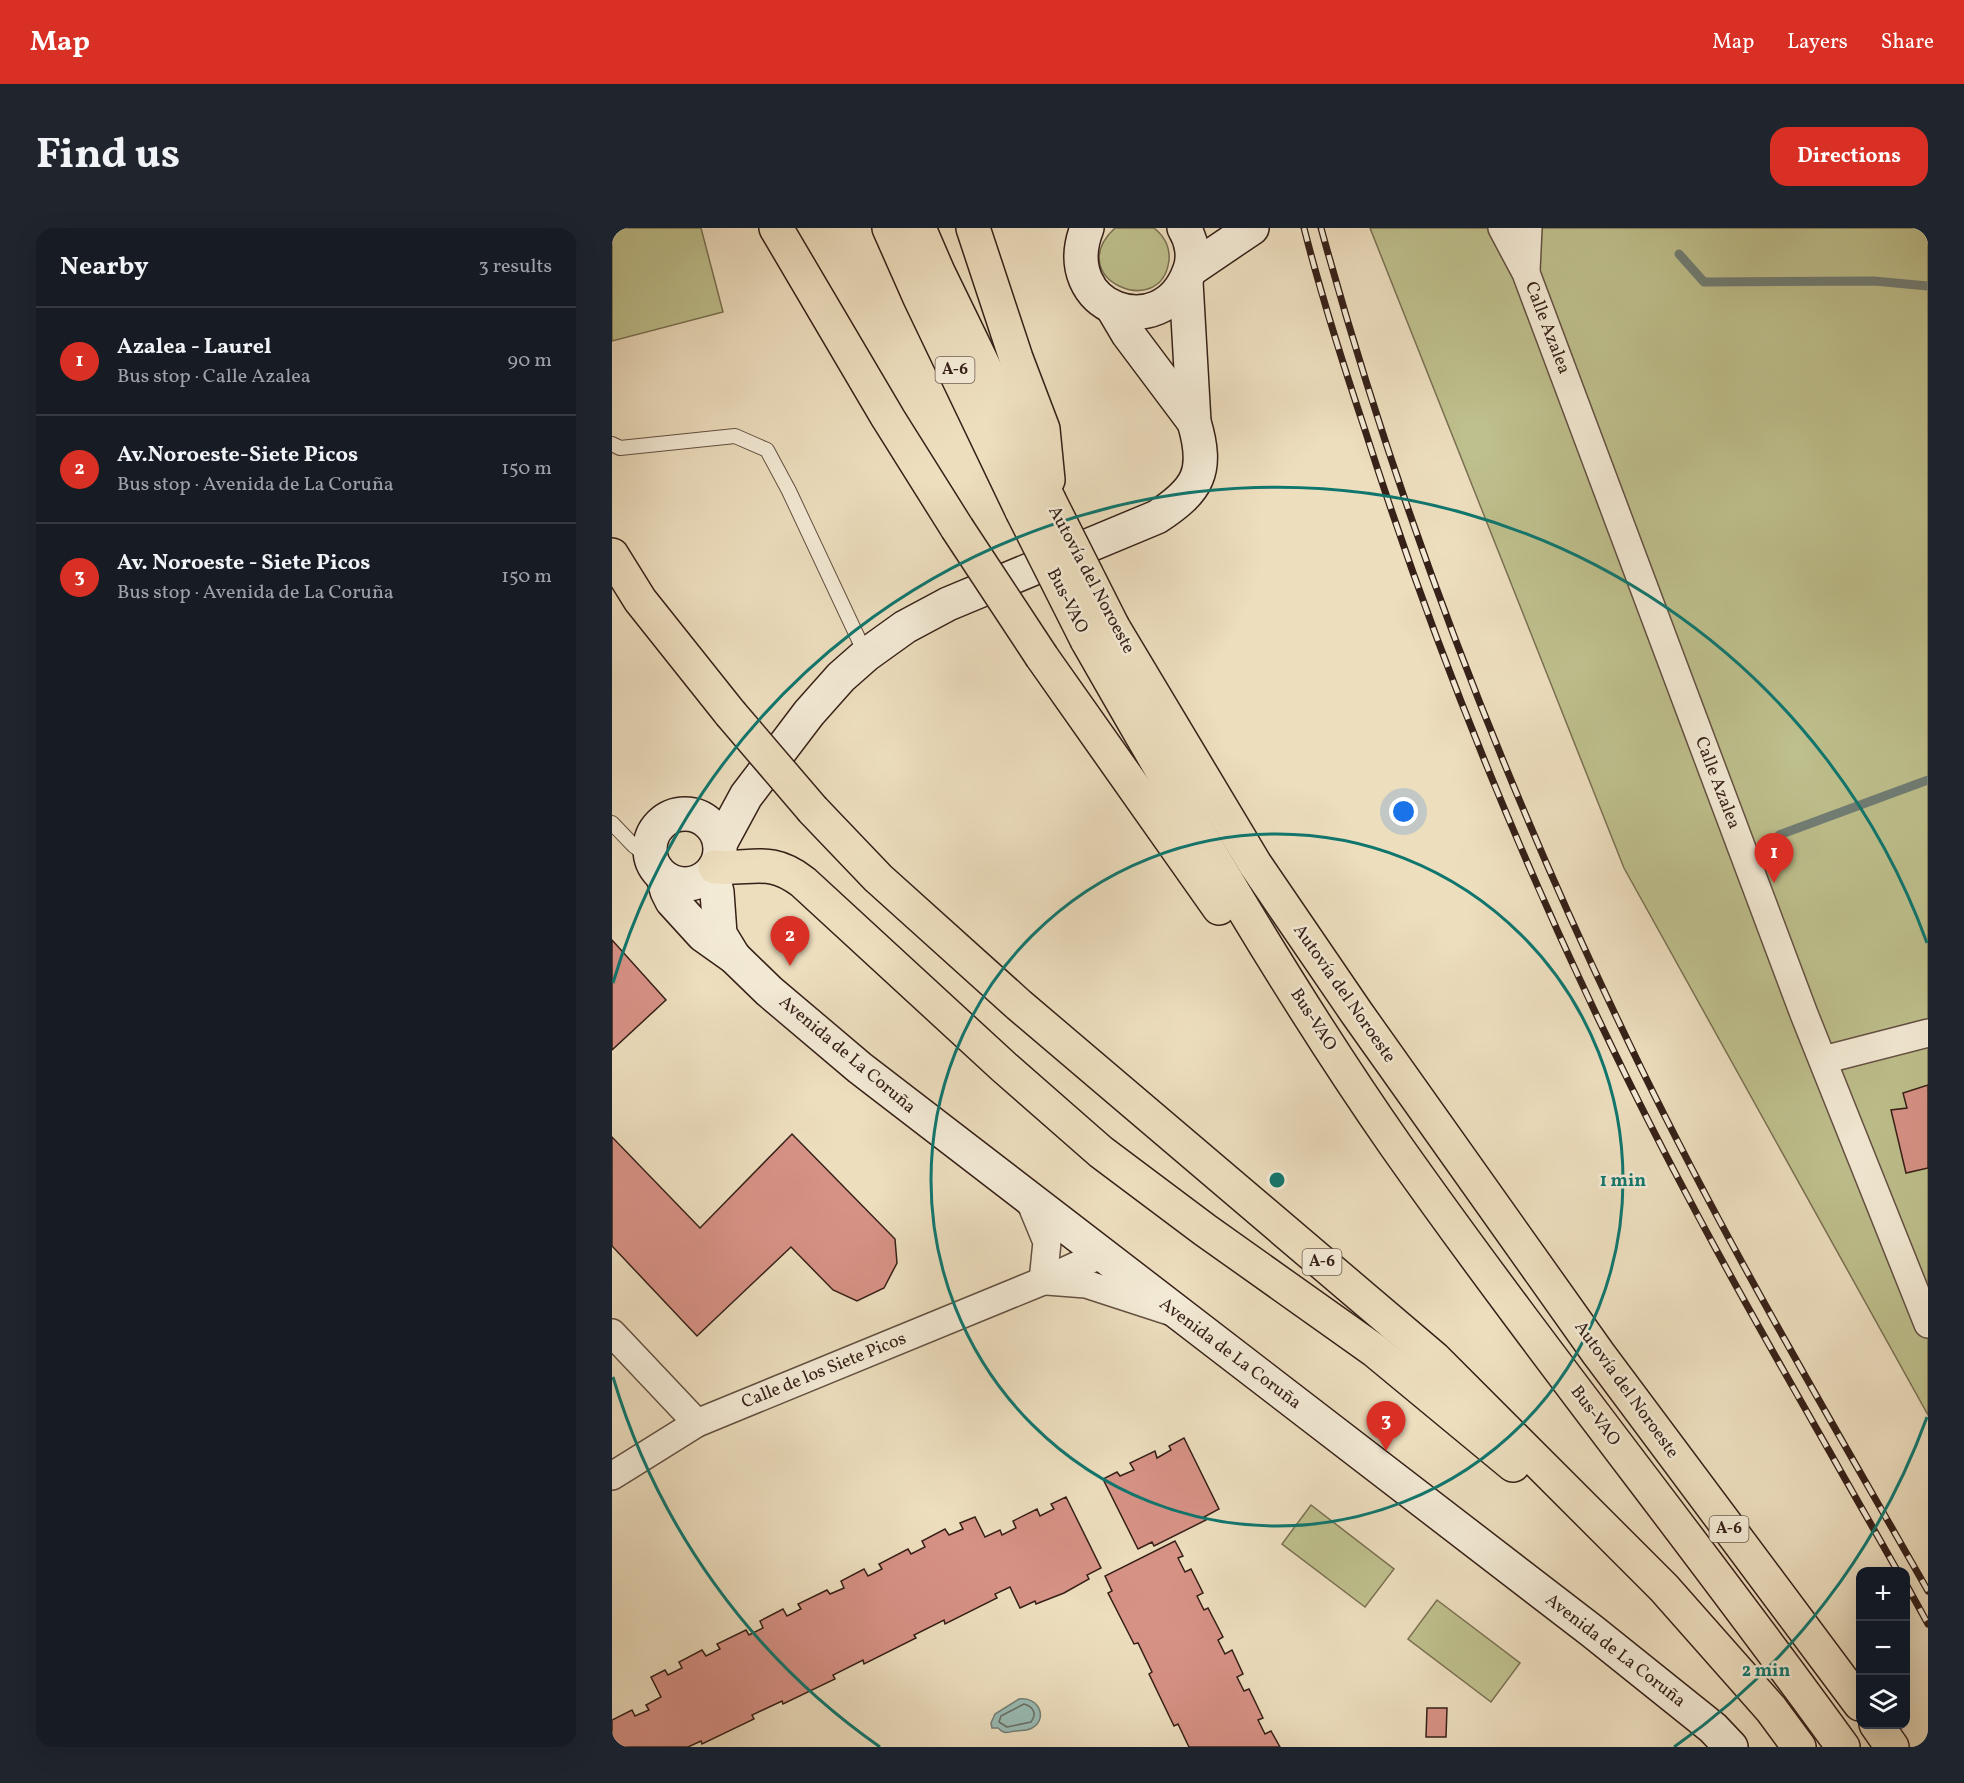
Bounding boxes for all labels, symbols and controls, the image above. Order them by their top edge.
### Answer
text: Map [30,23,90,62]
text: Map [1712,28,1754,57]
text: Layers [1787,28,1848,57]
text: Share [1881,28,1934,57]
text: Find us [36,127,180,186]
button: Directions [1770,127,1928,186]
text: Nearby [60,249,149,285]
text: 3 results [478,253,552,281]
street label: Calle Azalea [1518,278,1576,378]
text: Azalea - Laurel [117,332,271,363]
text: 1 [75,347,84,375]
text: 90 m [508,347,552,375]
road number: A-6 [936,357,974,383]
text: Bus stop · Calle Azalea [117,363,311,391]
text: Av.Noroeste-Siete Picos [117,440,358,471]
text: 2 [74,455,85,483]
text: 150 m [501,455,552,483]
text: Bus stop · Avenida de La Coruña [117,471,394,499]
street label: Autovía del Noroeste [1041,502,1141,658]
text: Av. Noroeste - Siete Picos [117,548,370,579]
text: 3 [74,563,85,591]
text: 150 m [501,563,552,591]
street label: Bus-VAO [1040,564,1094,638]
text: Bus stop · Avenida de La Coruña [117,579,394,607]
street label: Calle Azalea [1688,733,1746,833]
your location [1389,797,1418,826]
pin: 1 [1754,834,1794,883]
pin: 2 [770,916,810,966]
street label: Autovía del Noroeste [1287,920,1401,1068]
street label: Bus-VAO [1283,984,1343,1056]
street label: Avenida de La Coruña [773,990,921,1120]
text: 1 min [1600,1169,1646,1194]
centre of rings [1267,1170,1287,1190]
road number: A-6 [1302,1249,1342,1275]
street label: Avenida de La Coruña [1154,1292,1306,1416]
street label: Autovía del Noroeste [1568,1316,1684,1464]
street label: Calle de los Siete Picos [738,1327,910,1415]
street label: Bus-VAO [1564,1381,1626,1451]
pin: 3 [1366,1402,1406,1451]
road number: A-6 [1710,1516,1748,1542]
map controls [1856,1567,1910,1729]
button: + [1856,1567,1910,1621]
street label: Avenida de La Coruña [1540,1588,1690,1714]
button: − [1856,1621,1910,1675]
text: 2 min [1742,1659,1790,1684]
button: layers [1856,1675,1910,1729]

